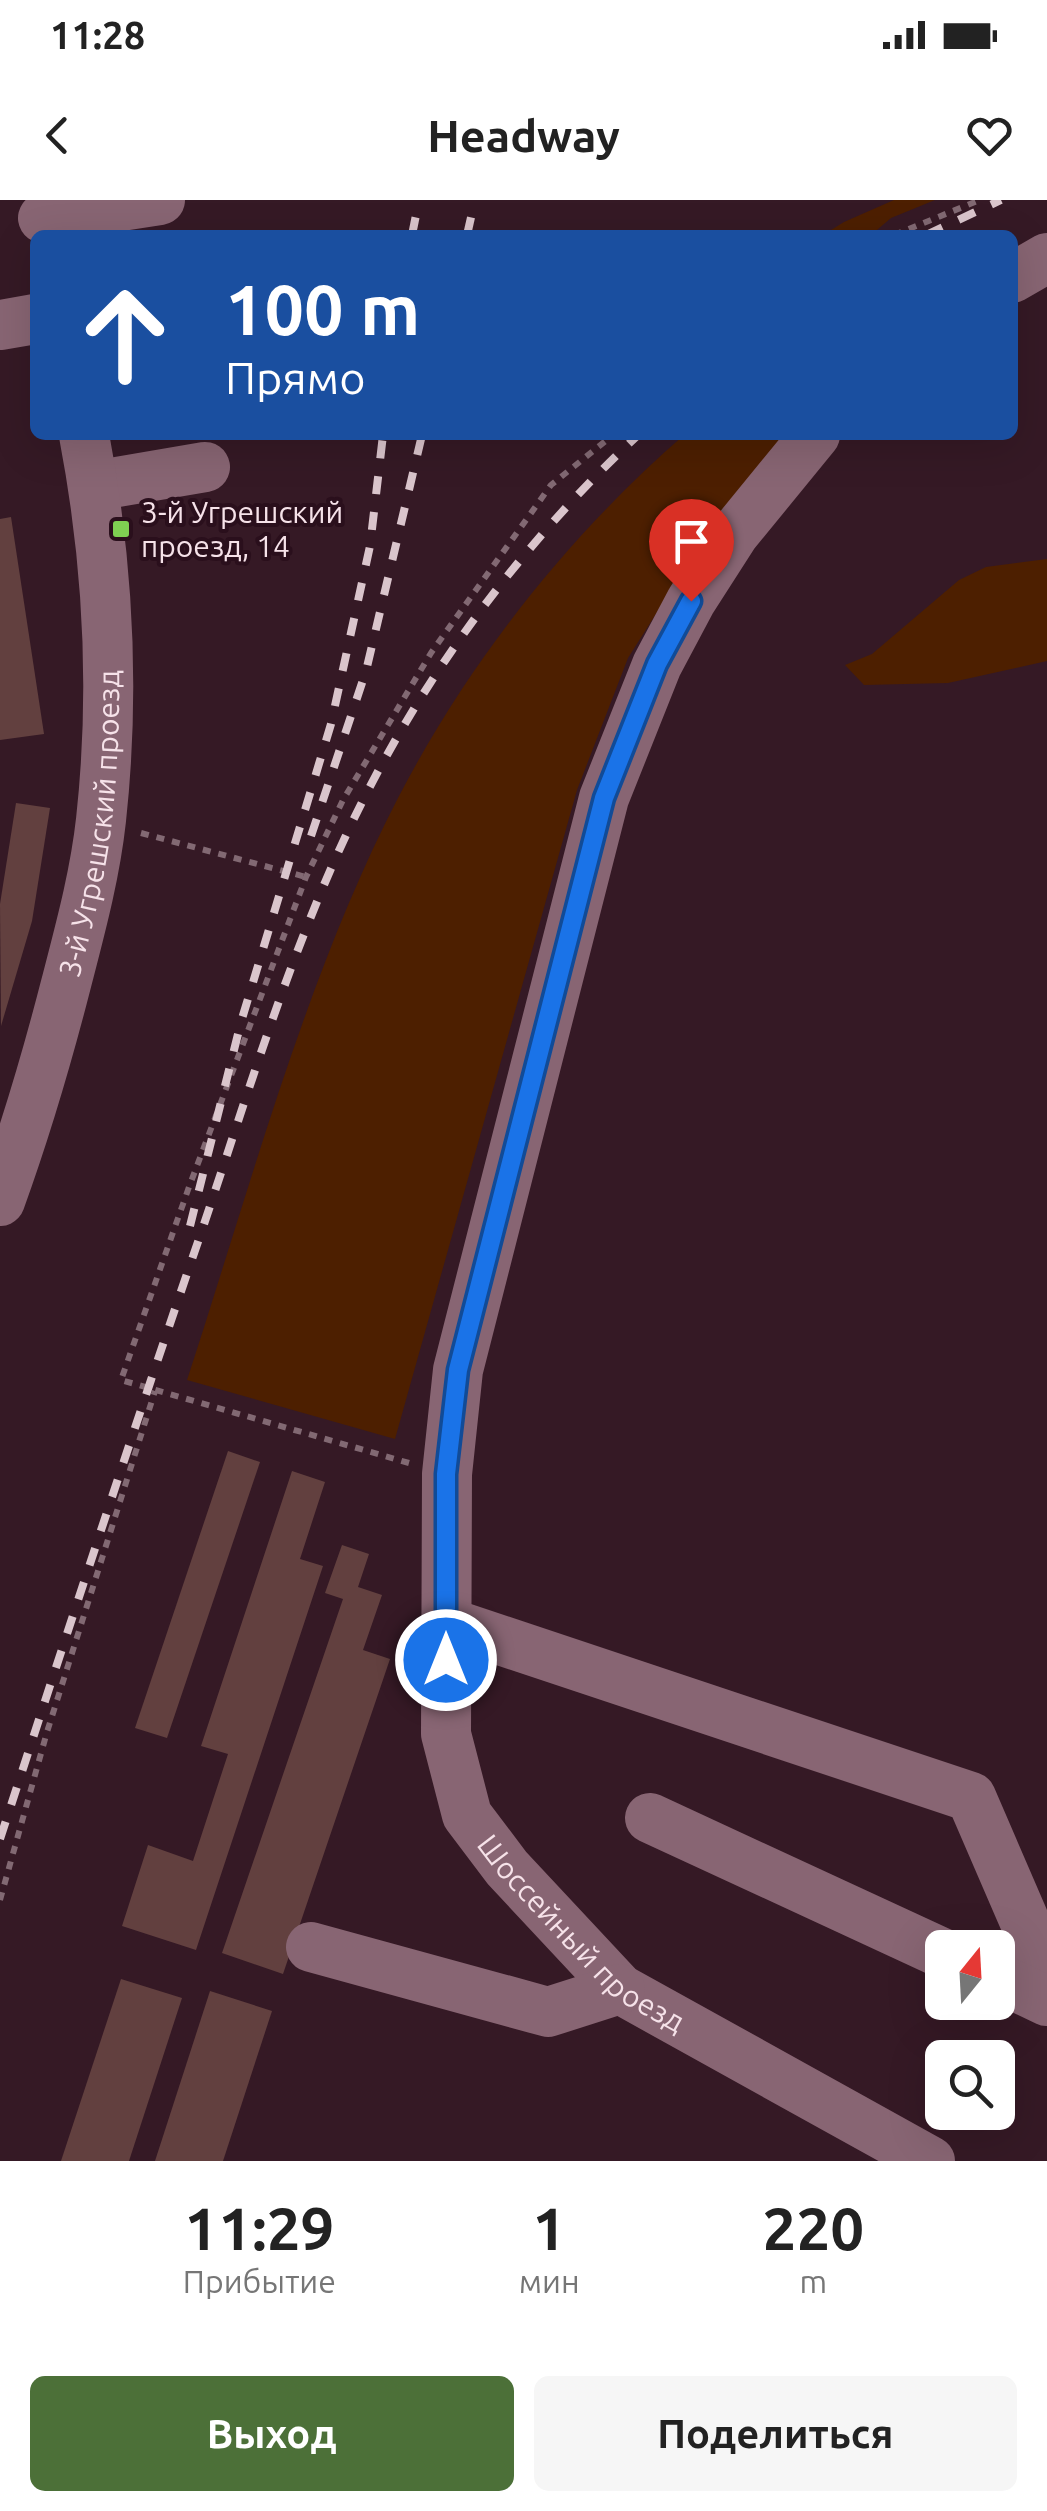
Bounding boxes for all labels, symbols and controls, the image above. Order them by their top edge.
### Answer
text: 11:28 [50,14,145,56]
icon: back [30,108,85,163]
icon: heart [962,108,1017,163]
text: Headway [427,110,620,161]
icon: ahead [60,270,190,400]
text: 100 m [225,270,420,348]
text: Прямо [225,352,366,403]
place label: 3-й Угрешский проезд, 14 [141,495,343,563]
pin [649,499,734,602]
icon: arrive [664,514,719,569]
marker: 3-й Угрешский проезд, 14 [110,518,132,540]
street label: 3-й Угрешский проезд [52,670,125,981]
position arrow [394,1608,498,1712]
street label: Шоссейный проезд [471,1828,691,2039]
north arrow [925,1930,1015,2020]
map controls [925,1930,1015,2130]
button: search [925,2040,1015,2130]
text: 11:29 [184,2194,334,2261]
text: 1 [532,2194,566,2261]
text: 220 [763,2194,864,2261]
text: Прибытие [183,2263,336,2299]
text: мин [519,2263,580,2299]
text: m [800,2263,827,2299]
button: Выход [30,2376,514,2491]
button: Поделиться [534,2376,1017,2491]

